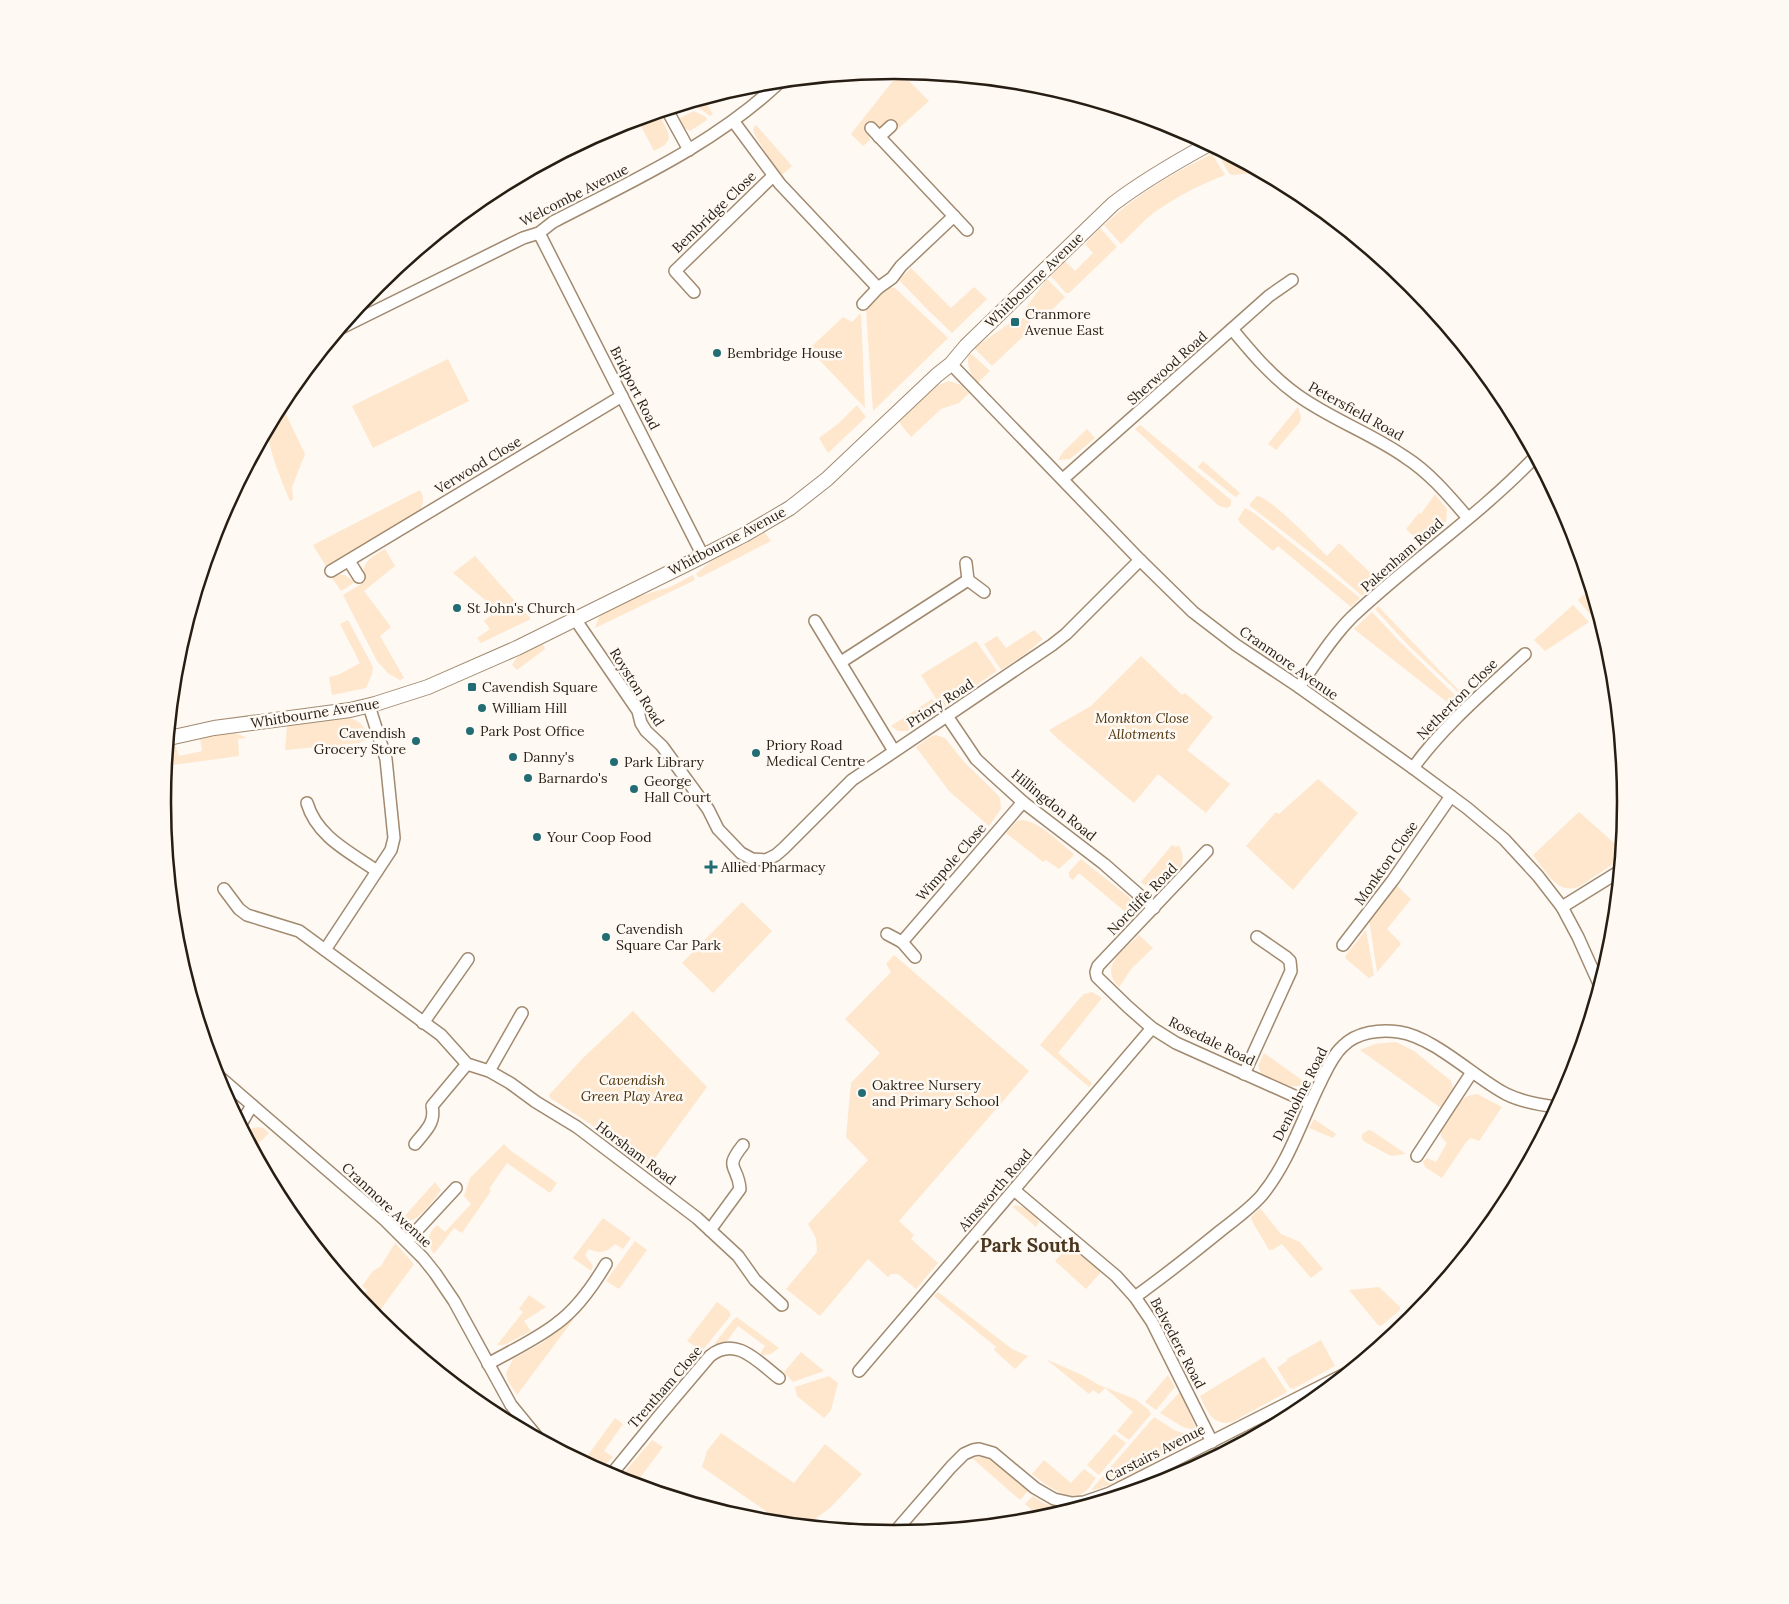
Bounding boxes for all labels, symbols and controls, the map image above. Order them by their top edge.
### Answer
street label: Welcombe Avenue [517,160,632,230]
street label: Bembridge Close [668,167,760,257]
street label: Whitbourne Avenue [981,228,1087,332]
place label: Cranmore Avenue East [1024,305,1105,339]
marker: Cranmore Avenue East [1009,316,1021,328]
street label: Sherwood Road [1123,327,1211,409]
street label: Bridport Road [606,343,664,433]
place label: Bembridge House [727,344,843,362]
marker: Bembridge House [711,347,723,359]
street label: Petersfield Road [1305,377,1407,445]
street label: Verwood Close [431,432,525,498]
street label: Whitbourne Avenue [665,502,789,580]
street label: Pakenham Road [1357,514,1447,596]
place label: St John's Church [467,599,575,617]
marker: St John's Church [451,602,463,614]
street label: Cranmore Avenue [1236,622,1342,704]
street label: Royston Road [606,645,668,729]
street label: Netherton Close [1413,654,1502,743]
street label: Priory Road [903,675,977,731]
place label: Cavendish Square [482,678,598,696]
marker: Cavendish Square [466,681,478,693]
street label: Whitbourne Avenue [249,694,381,732]
place label: William Hill [492,699,567,717]
marker: William Hill [476,702,488,714]
park label: Monkton Close Allotments [1095,709,1189,743]
place label: Park Post Office [480,722,585,740]
place label: Cavendish Grocery Store [314,724,406,758]
marker: Park Post Office [464,725,476,737]
marker: Cavendish Grocery Store [410,735,422,747]
place label: Priory Road Medical Centre [766,736,866,770]
marker: Priory Road Medical Centre [750,747,762,759]
place label: Danny's [523,748,574,766]
marker: Danny's [507,751,519,763]
place label: Park Library [624,753,704,771]
marker: Park Library [608,756,620,768]
street label: Hillingdon Road [1008,765,1100,845]
place label: Barnardo's [538,769,607,787]
marker: Barnardo's [522,772,534,784]
place label: George Hall Court [644,772,712,806]
marker: George Hall Court [628,783,640,795]
street label: Monkton Close [1350,817,1422,909]
street label: Wimpole Close [912,819,990,905]
place label: Your Coop Food [546,828,652,846]
marker: Your Coop Food [531,831,543,843]
place label: Allied Pharmacy [720,858,826,876]
street label: Norcliffe Road [1103,859,1181,939]
marker: Allied Pharmacy [705,861,717,873]
place label: Cavendish Square Car Park [616,920,721,954]
marker: Cavendish Square Car Park [600,931,612,943]
street label: Rosedale Road [1166,1012,1258,1070]
street label: Denholme Road [1269,1044,1331,1144]
park label: Cavendish Green Play Area [581,1071,684,1105]
place label: Oaktree Nursery and Primary School [872,1076,1000,1110]
marker: Oaktree Nursery and Primary School [856,1087,868,1099]
street label: Horsham Road [592,1117,680,1189]
street label: Ainsworth Road [954,1145,1036,1236]
street label: Cranmore Avenue [338,1159,436,1252]
district label: Park South [980,1233,1080,1257]
street label: Belvedere Road [1147,1295,1209,1391]
street label: Trentham Close [624,1342,706,1432]
street label: Carstairs Avenue [1102,1420,1208,1486]

